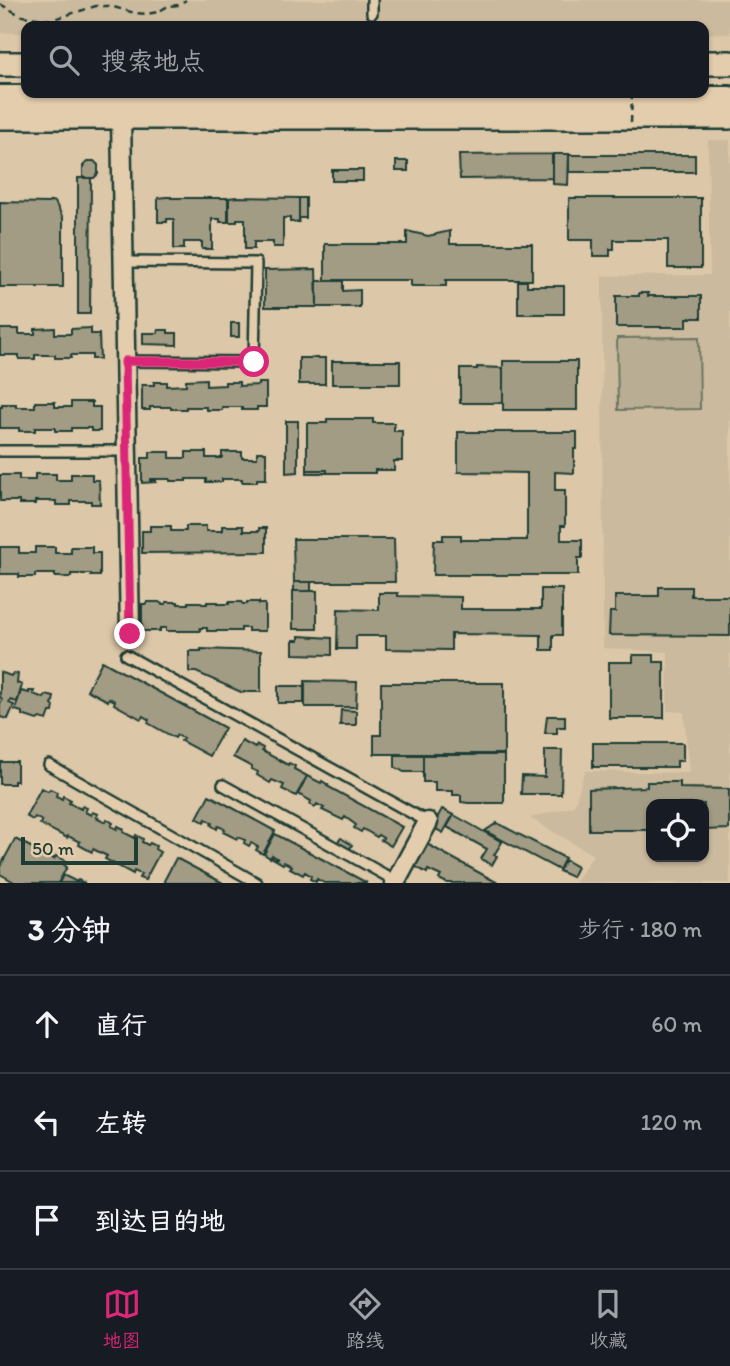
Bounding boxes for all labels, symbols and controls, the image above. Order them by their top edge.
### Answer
search box [21,21,709,98]
icon: search [45,41,83,79]
text: 搜索地点 [101,45,205,77]
route start [238,346,269,377]
route end [114,618,145,649]
map controls [646,799,709,862]
button: locate [646,799,709,862]
scale bar [21,834,138,866]
text: 50 m [32,837,74,860]
text: 3 分钟 [28,911,111,948]
text: 步行 · 180 m [578,915,702,943]
icon: ahead [28,1005,66,1043]
text: 直行 [95,1009,147,1041]
text: 60 m [651,1010,702,1038]
icon: left [28,1103,66,1141]
text: 左转 [95,1107,147,1139]
text: 120 m [641,1108,702,1136]
icon: arrive [28,1201,66,1239]
text: 到达目的地 [95,1205,225,1237]
tab: 地图 [103,1285,141,1352]
tab: 路线 [346,1285,384,1352]
tab: 收藏 [589,1285,627,1352]

